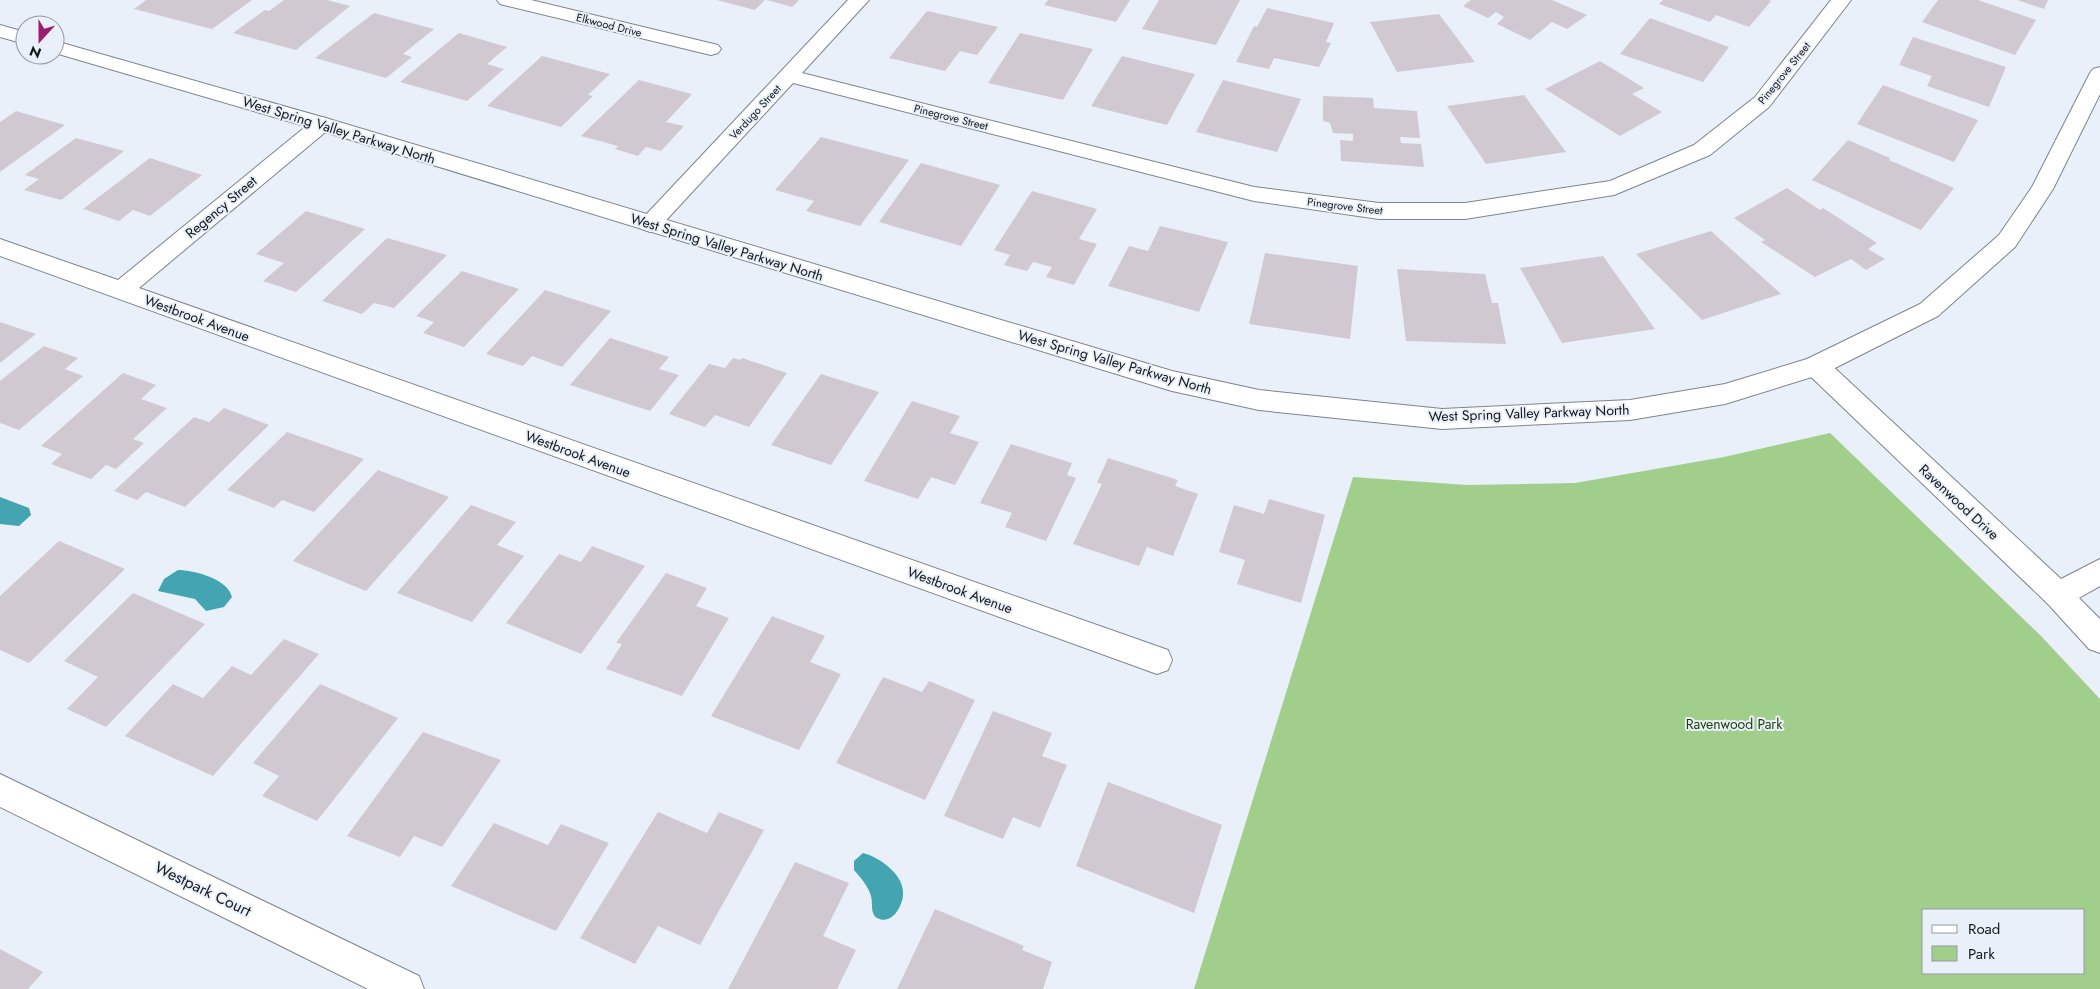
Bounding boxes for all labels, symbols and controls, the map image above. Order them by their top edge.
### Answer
street label: Elkwood Drive [575,9,644,41]
north arrow [15,15,65,65]
street label: Pinegrove Street [1754,38,1814,108]
text: N [27,41,44,63]
street label: Verdugo Street [725,81,785,143]
street label: West Spring Valley Parkway North [240,91,438,169]
street label: Pinegrove Street [912,100,990,134]
street label: Regency Street [181,171,262,243]
street label: Pinegrove Street [1306,193,1384,219]
street label: West Spring Valley Parkway North [628,208,826,286]
street label: Westbrook Avenue [142,290,252,346]
street label: West Spring Valley Parkway North [1016,325,1214,399]
street label: West Spring Valley Parkway North [1428,400,1630,426]
street label: Westbrook Avenue [523,426,633,482]
street label: Ravenwood Drive [1915,460,2003,544]
street label: Westbrook Avenue [905,562,1015,618]
park label: Ravenwood Park [1686,714,1783,734]
street label: Westpark Court [151,856,255,922]
legend [1922,909,2085,974]
text: Road [1968,918,2000,940]
text: Park [1968,943,1995,965]

